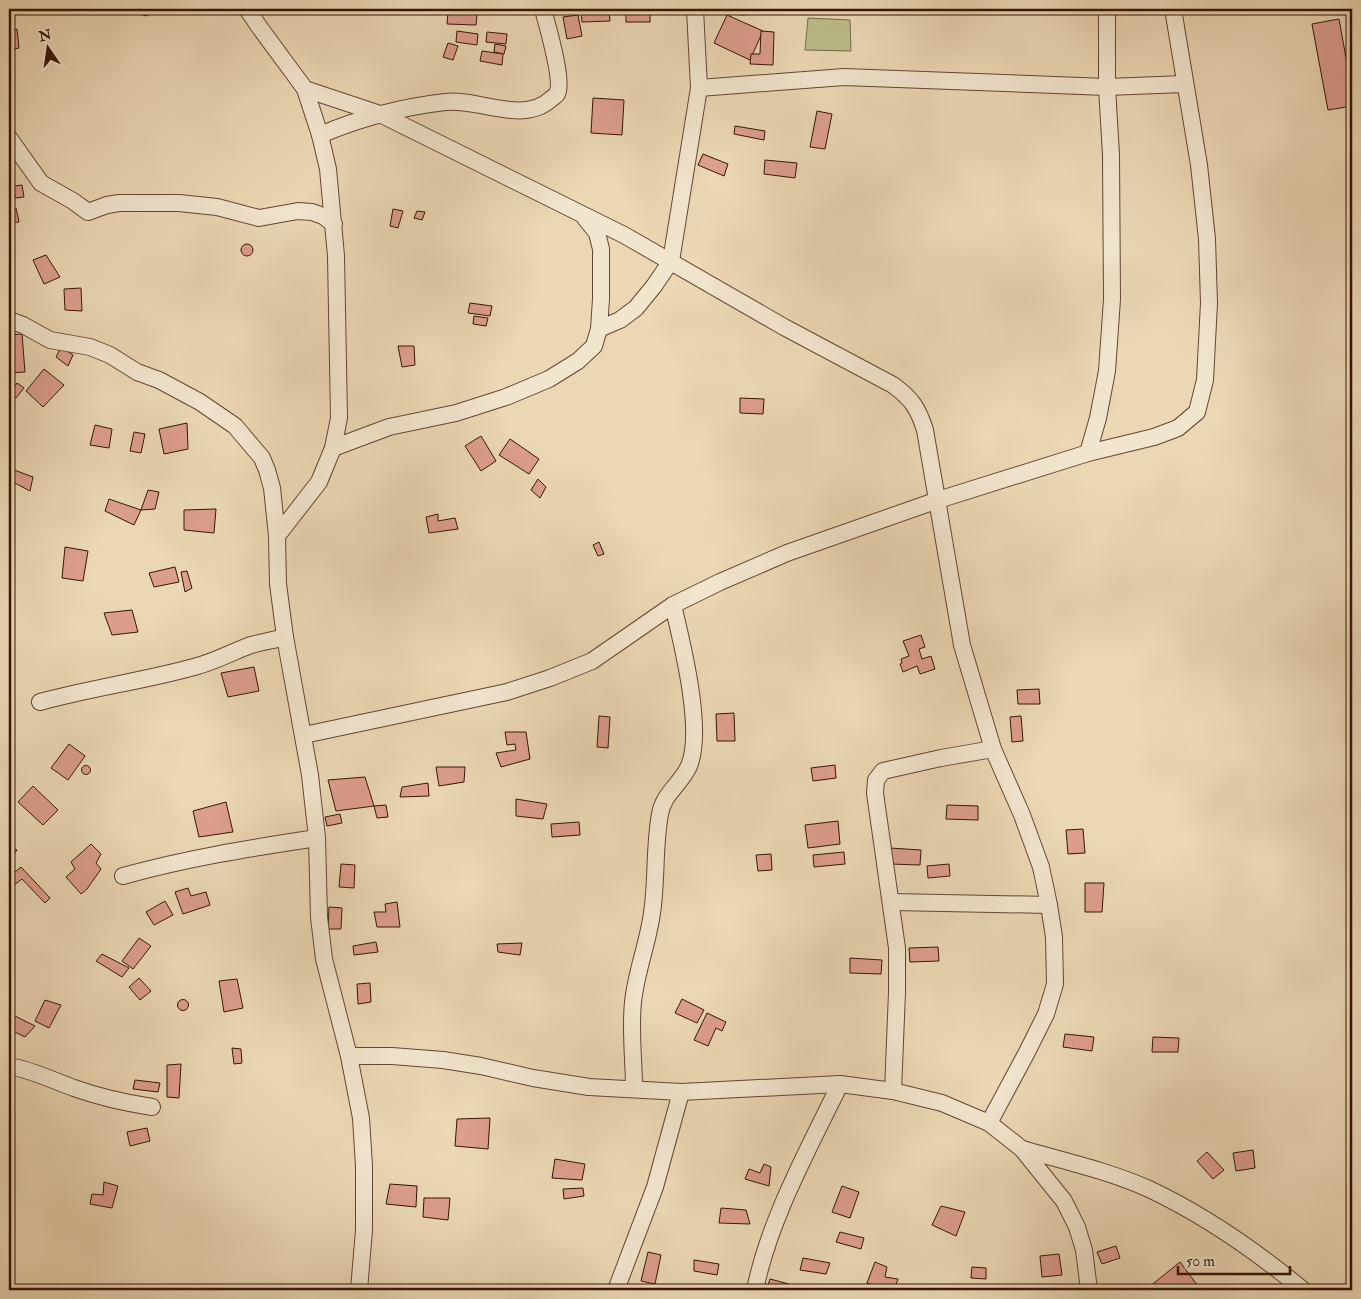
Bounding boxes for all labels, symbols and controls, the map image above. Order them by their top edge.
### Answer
north arrow [22,22,72,72]
text: N [36,26,54,46]
scale bar [1178,1244,1291,1276]
text: 50 m [1186,1252,1215,1271]

